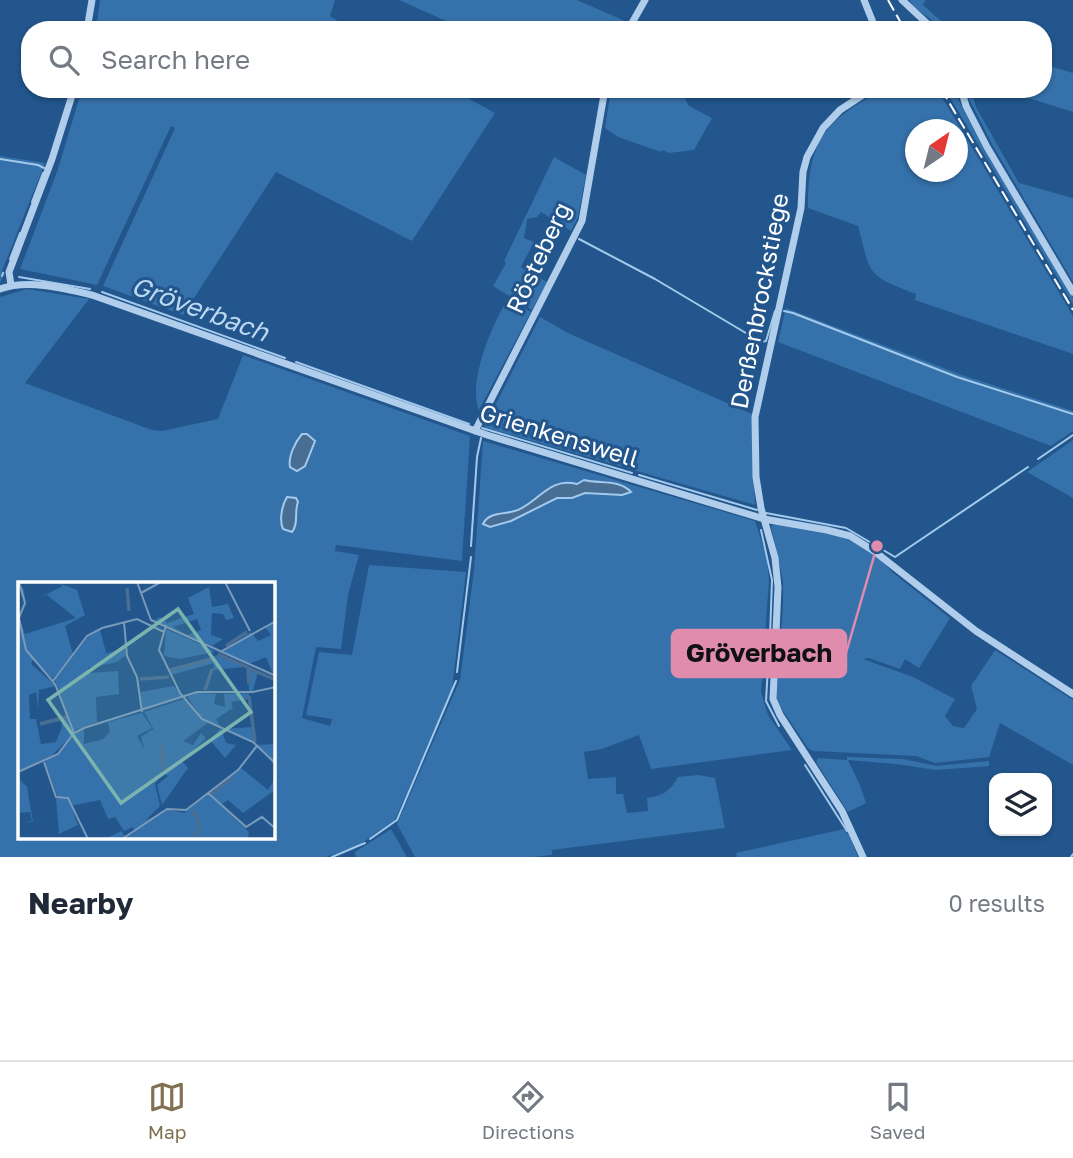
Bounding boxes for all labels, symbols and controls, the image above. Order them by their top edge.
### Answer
search box [21,21,1052,98]
icon: search [45,41,83,79]
text: Search here [101,44,250,75]
north arrow [905,119,968,182]
street label: Derßenbrockstiege [723,190,794,411]
street label: Rösteberg [499,197,576,318]
water label: Gröverbach [127,269,274,348]
street label: Grienkenswell [477,397,642,472]
inset map [18,582,275,839]
callout: Gröverbach [672,630,846,677]
text: Gröverbach [686,637,832,668]
map controls [989,773,1052,836]
button: layers [989,773,1052,836]
text: Nearby [28,885,133,921]
text: 0 results [949,889,1045,917]
tab: Map [148,1078,186,1143]
tab: Directions [482,1078,575,1143]
tab: Saved [870,1078,925,1143]

